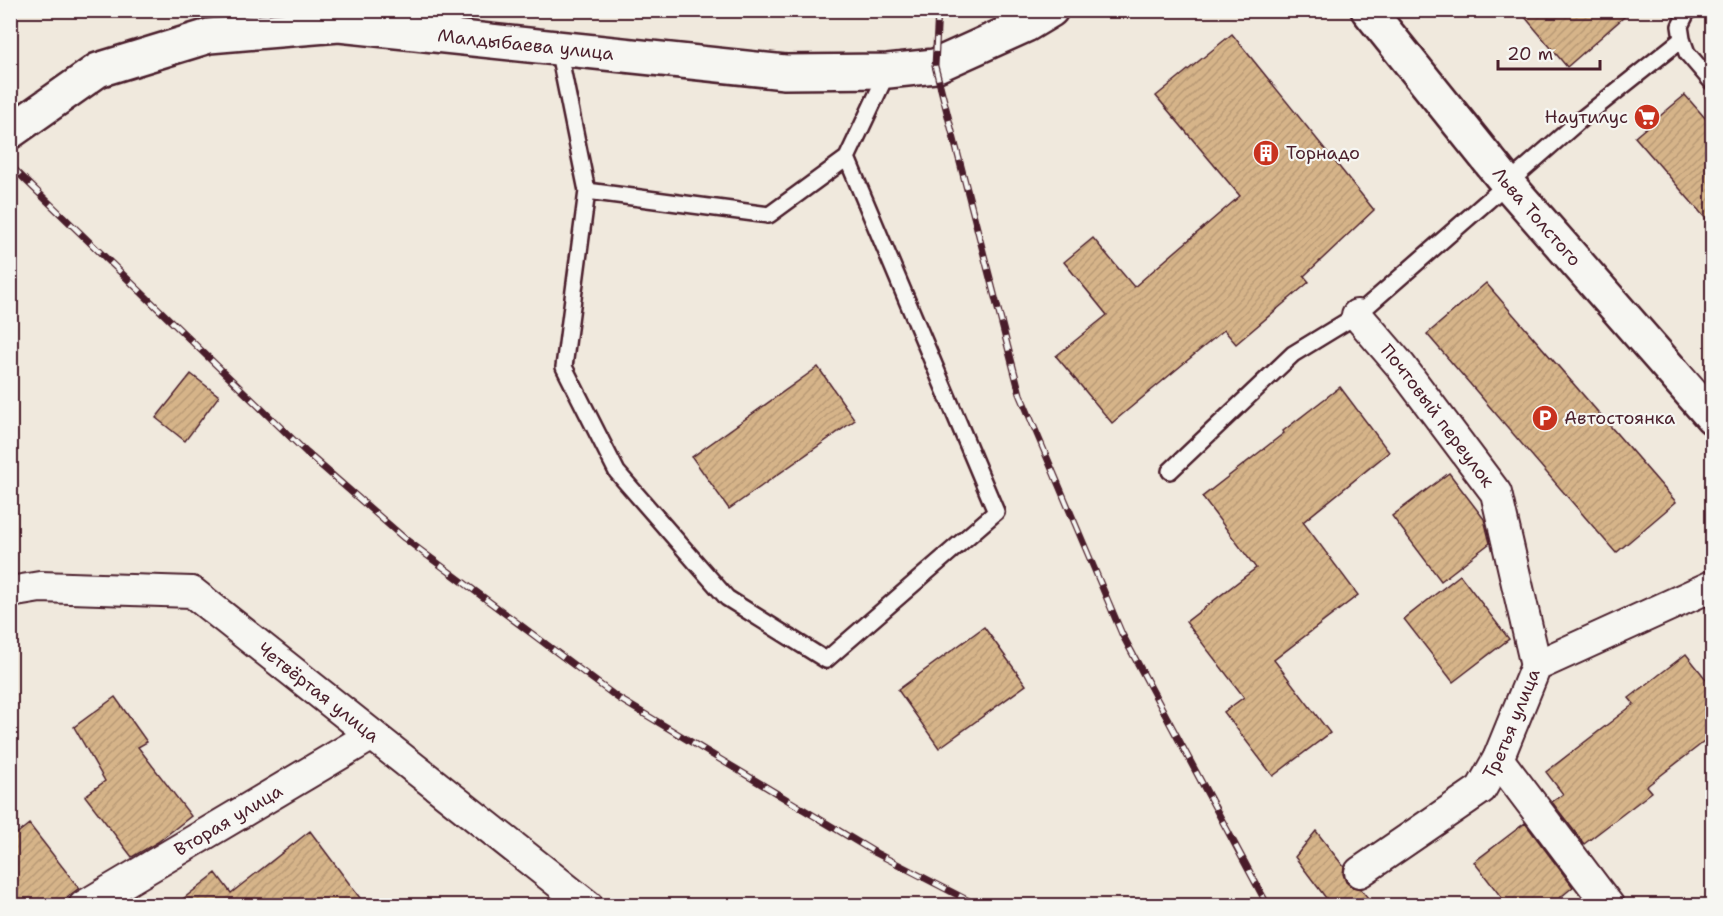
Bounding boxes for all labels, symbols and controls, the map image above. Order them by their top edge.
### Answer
street label: Малдыбаева улица [436,23,615,66]
scale bar [1498,33,1600,71]
text: 20 m [1507,42,1553,66]
supermarket icon: Наутилус [1632,102,1662,132]
place label: Наутилус [1545,105,1628,129]
building icon: Торнадо [1251,138,1281,168]
place label: Торнадо [1286,141,1360,165]
street label: Льва Толстого [1487,162,1587,271]
street label: Почтовый переулок [1375,339,1500,493]
parking icon: Автостоянка [1530,403,1560,433]
place label: Автостоянка [1564,406,1675,430]
street label: Четвёртая улица [253,637,384,748]
street label: Третья улица [1477,665,1546,783]
street label: Вторая улица [170,779,287,862]

